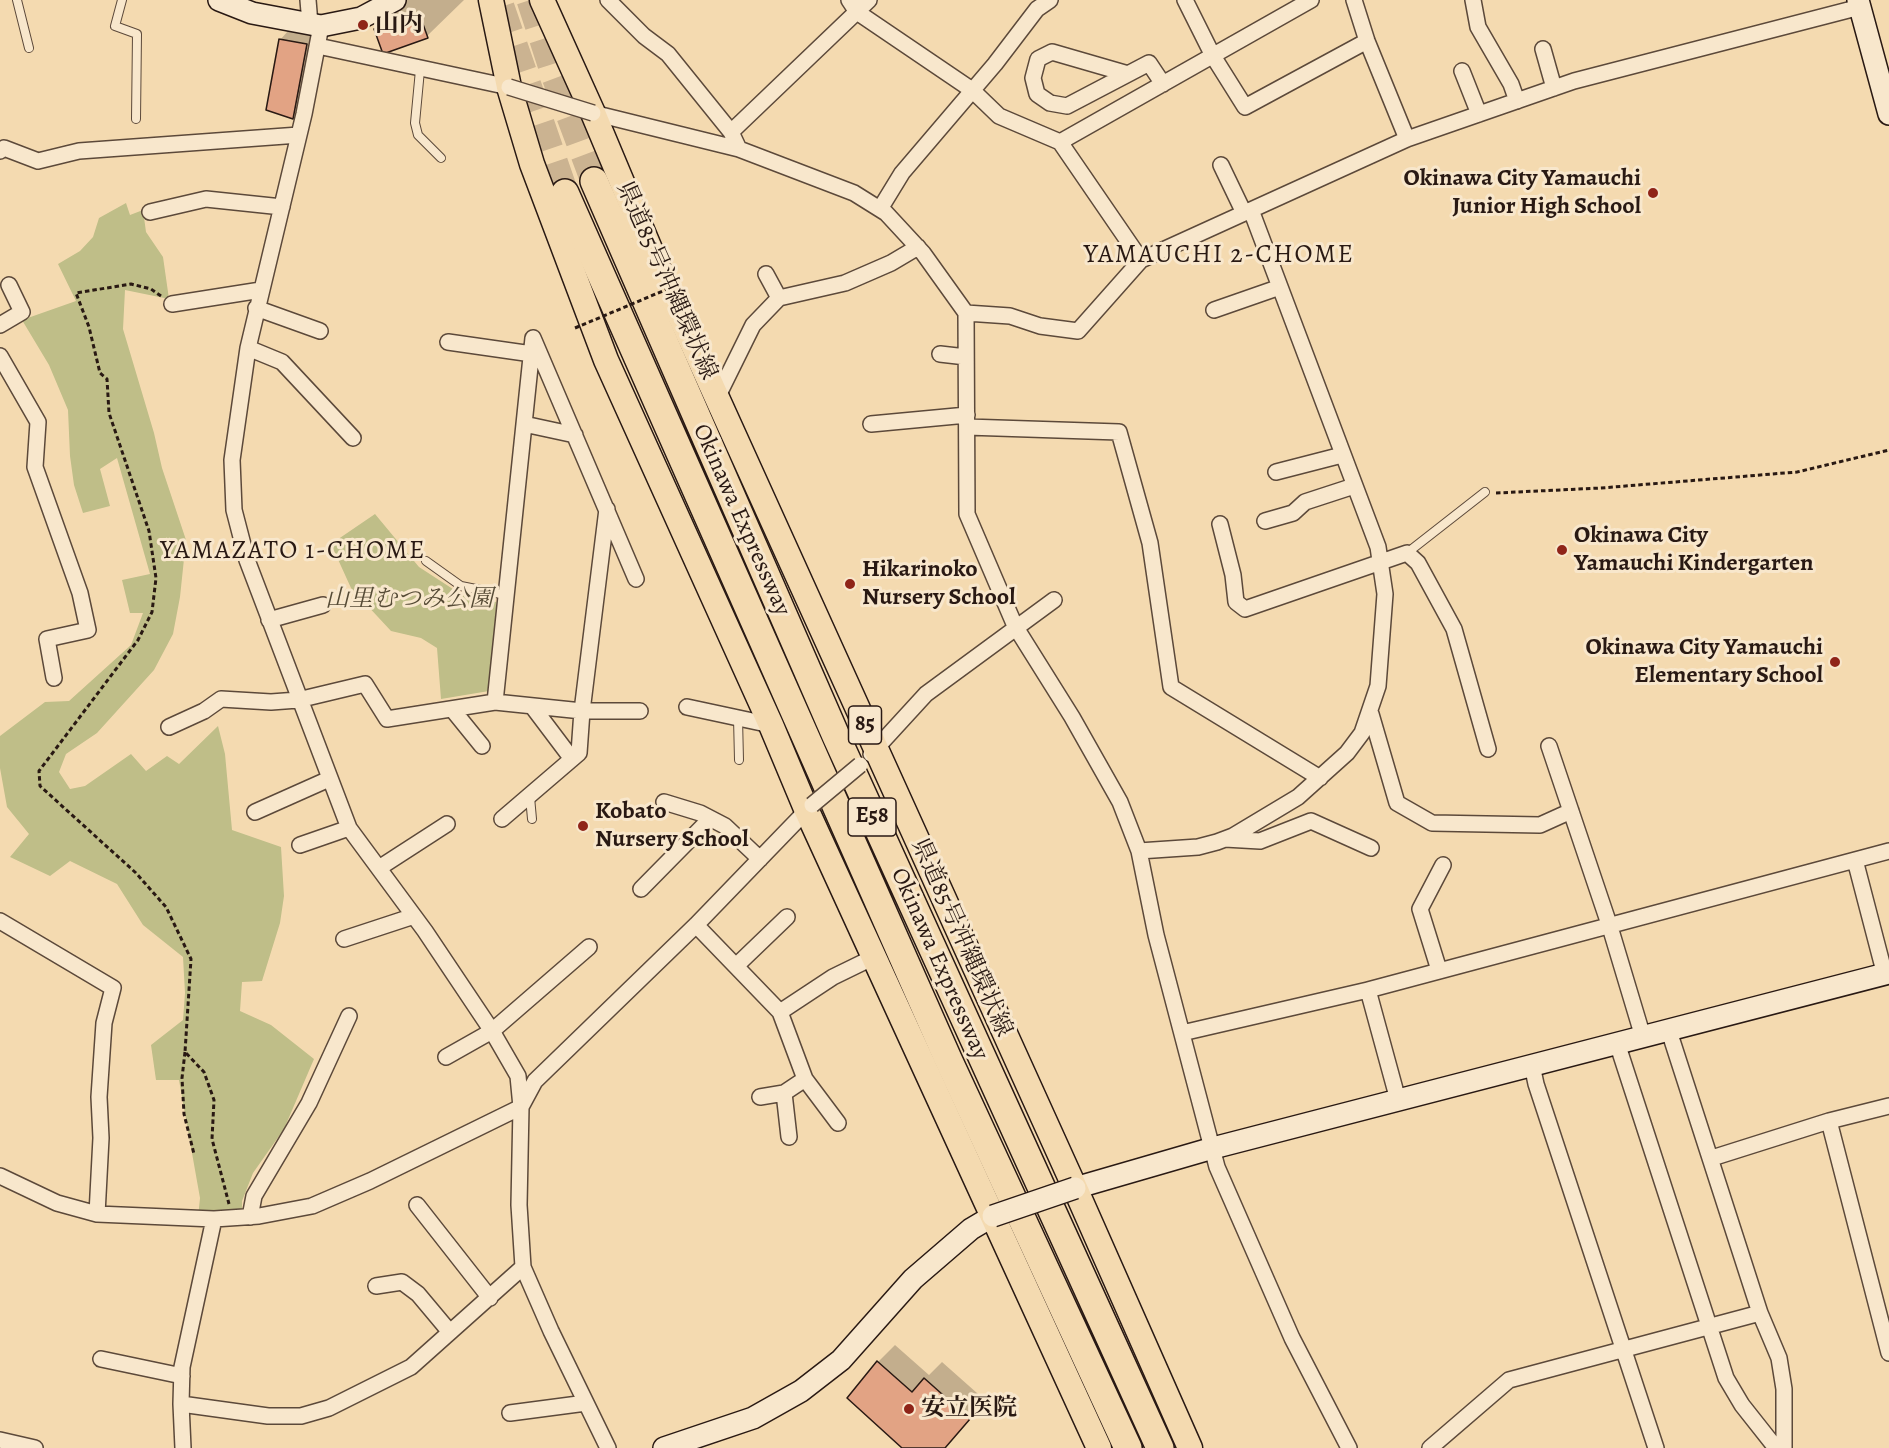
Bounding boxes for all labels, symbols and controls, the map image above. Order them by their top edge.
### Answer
place label: 山内 [375,11,423,39]
marker: 山内 [356,18,370,32]
place label: Okinawa City Yamauchi Junior High School [1403,165,1641,221]
street label: 県道85号沖縄環状線 [609,177,723,385]
marker: Okinawa City Yamauchi Junior High School [1646,186,1660,200]
district label: YAMAUCHI 2-CHOME [1084,240,1354,272]
street label: Okinawa Expressway [686,420,796,620]
place label: Okinawa City Yamauchi Kindergarten [1574,522,1814,578]
district label: YAMAZATO 1-CHOME [160,536,426,568]
marker: Okinawa City Yamauchi Kindergarten [1555,543,1569,557]
place label: Hikarinoko Nursery School [862,556,1015,612]
marker: Hikarinoko Nursery School [843,577,857,591]
park label: 山里むつみ公園 [325,586,493,614]
place label: Okinawa City Yamauchi Elementary School [1585,634,1823,690]
marker: Okinawa City Yamauchi Elementary School [1828,655,1842,669]
road number: 85 [848,706,882,744]
place label: Kobato Nursery School [595,798,748,854]
road number: E58 [848,798,896,836]
marker: Kobato Nursery School [576,819,590,833]
street label: 県道85号沖縄環状線 [904,834,1018,1042]
street label: Okinawa Expressway [884,864,994,1064]
place label: 安立医院 [921,1395,1017,1423]
marker: 安立医院 [902,1402,916,1416]

